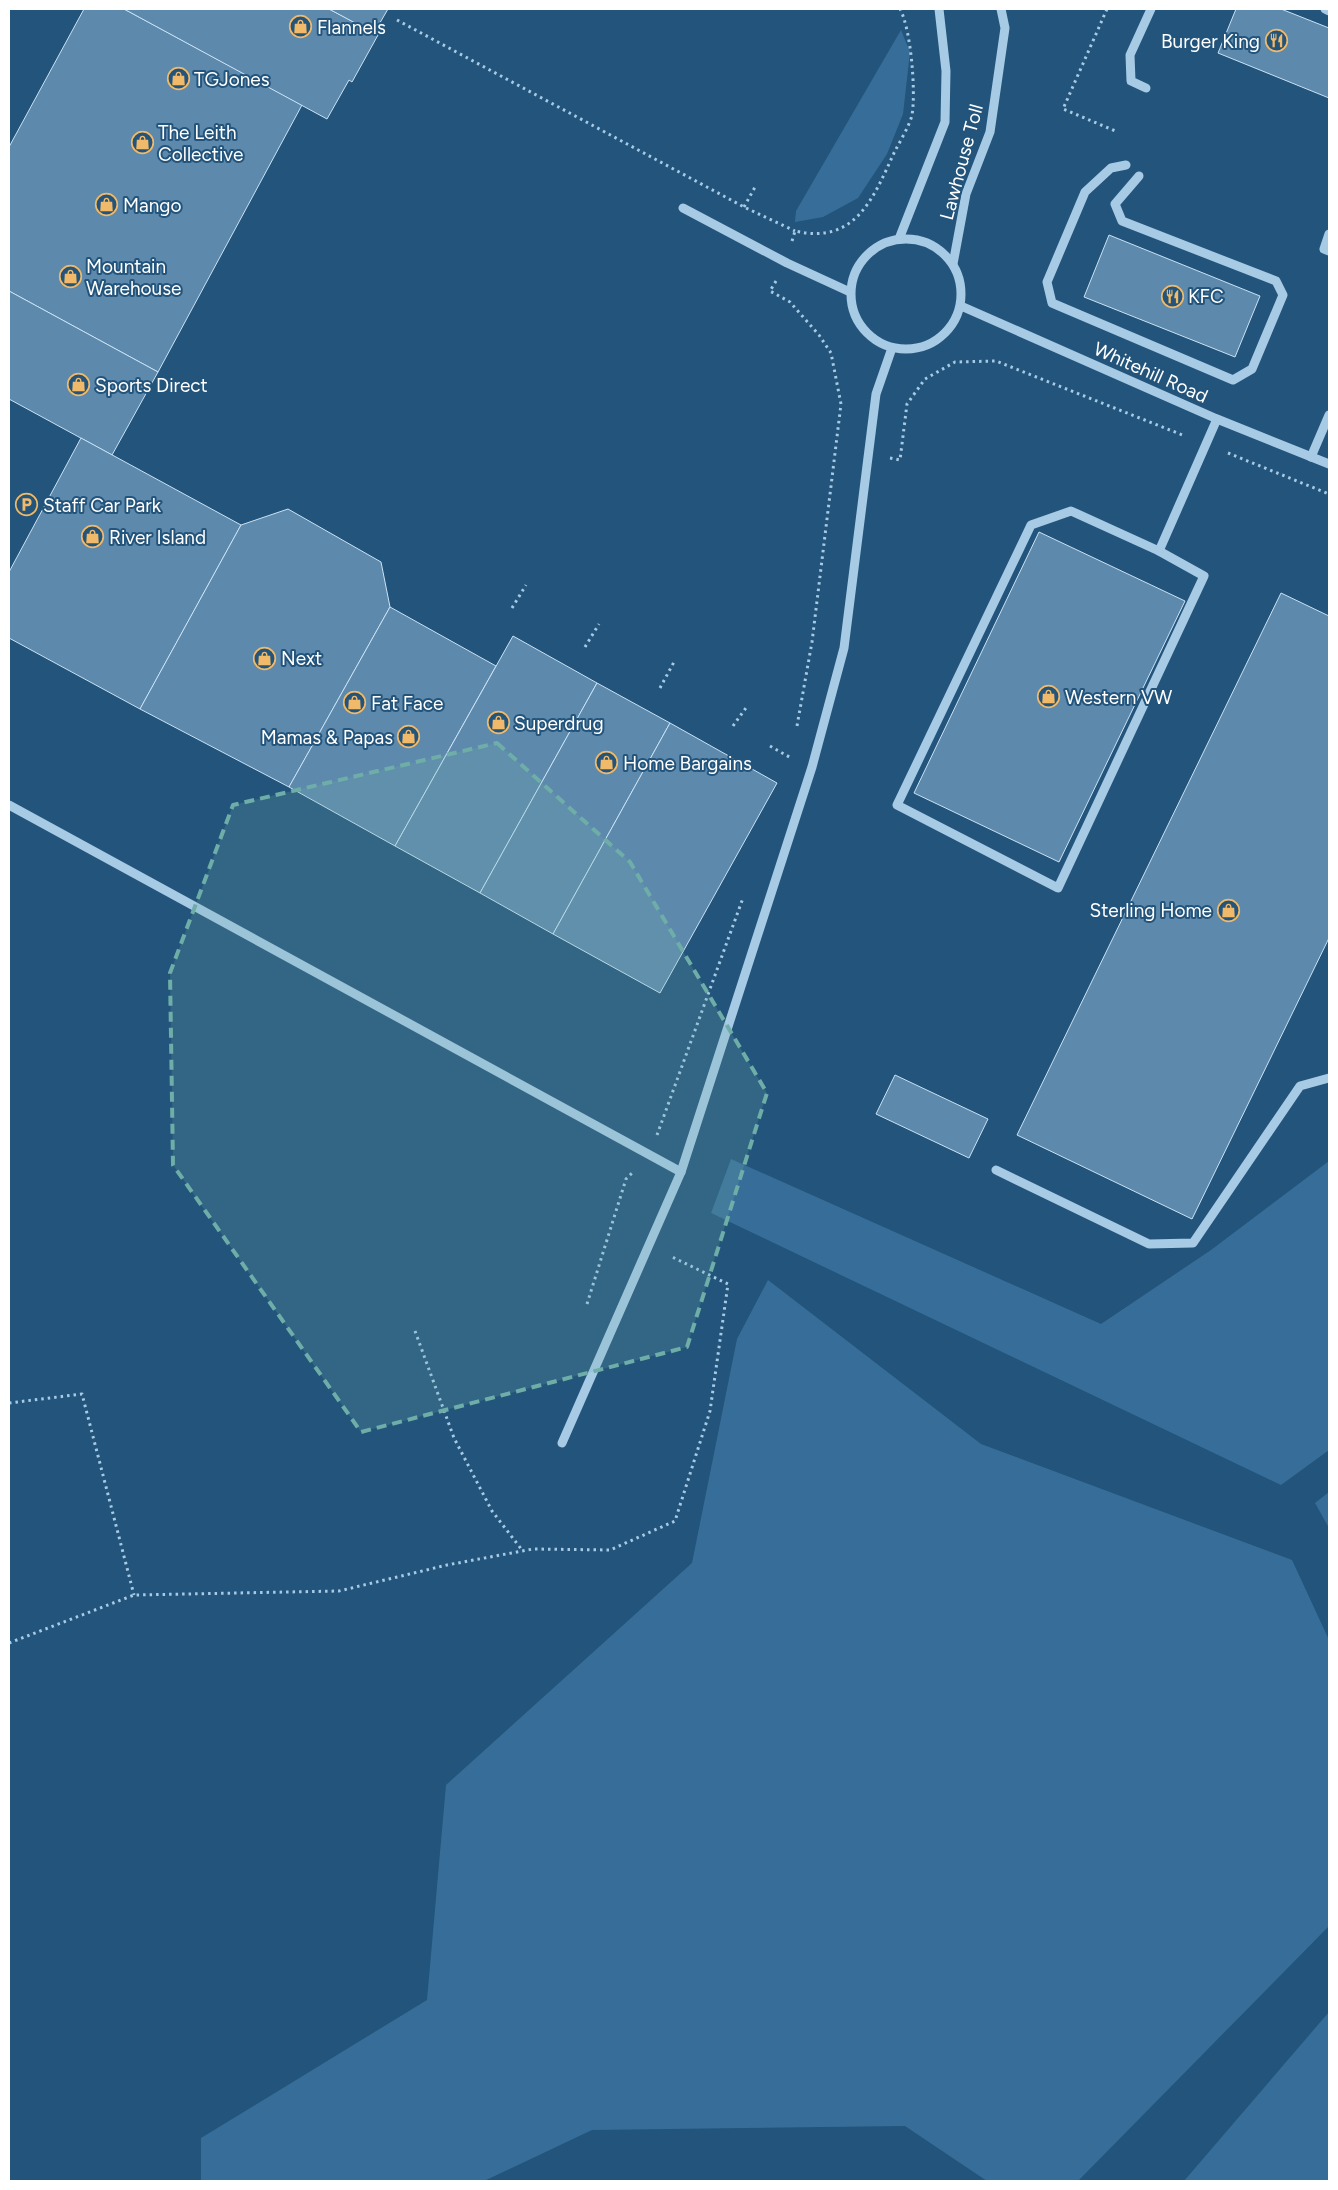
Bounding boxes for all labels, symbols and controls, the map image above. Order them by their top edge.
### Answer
shop icon: Flannels [289,15,313,39]
place label: Flannels [317,16,386,39]
restaurant icon: Burger King [1264,29,1288,53]
place label: Burger King [1161,30,1260,53]
shop icon: TGJones [166,67,190,91]
place label: TGJones [194,68,270,91]
street label: Lawhouse Toll [935,102,988,223]
place label: The Leith Collective [158,121,243,166]
shop icon: The Leith Collective [130,131,154,155]
shop icon: Mango [95,193,119,217]
place label: Mango [123,194,182,217]
place label: Mountain Warehouse [86,255,181,300]
shop icon: Mountain Warehouse [58,265,82,289]
restaurant icon: KFC [1160,284,1184,308]
place label: KFC [1188,285,1224,308]
street label: Whitehill Road [1090,337,1211,408]
shop icon: Sports Direct [67,373,91,397]
place label: Sports Direct [95,374,208,397]
parking icon: Staff Car Park [15,493,39,517]
place label: Staff Car Park [43,494,162,517]
shop icon: River Island [81,525,105,549]
place label: River Island [109,526,206,549]
shop icon: Next [253,646,277,670]
place label: Next [281,647,322,670]
shop icon: Western VW [1037,685,1061,709]
place label: Western VW [1065,686,1173,709]
shop icon: Fat Face [343,691,367,715]
place label: Fat Face [371,692,443,715]
shop icon: Superdrug [486,711,510,735]
place label: Superdrug [514,712,604,735]
shop icon: Mamas & Papas [397,725,421,749]
place label: Mamas & Papas [261,726,393,749]
shop icon: Home Bargains [595,751,619,775]
place label: Home Bargains [623,752,752,775]
shop icon: Sterling Home [1216,898,1240,922]
place label: Sterling Home [1090,899,1212,922]

